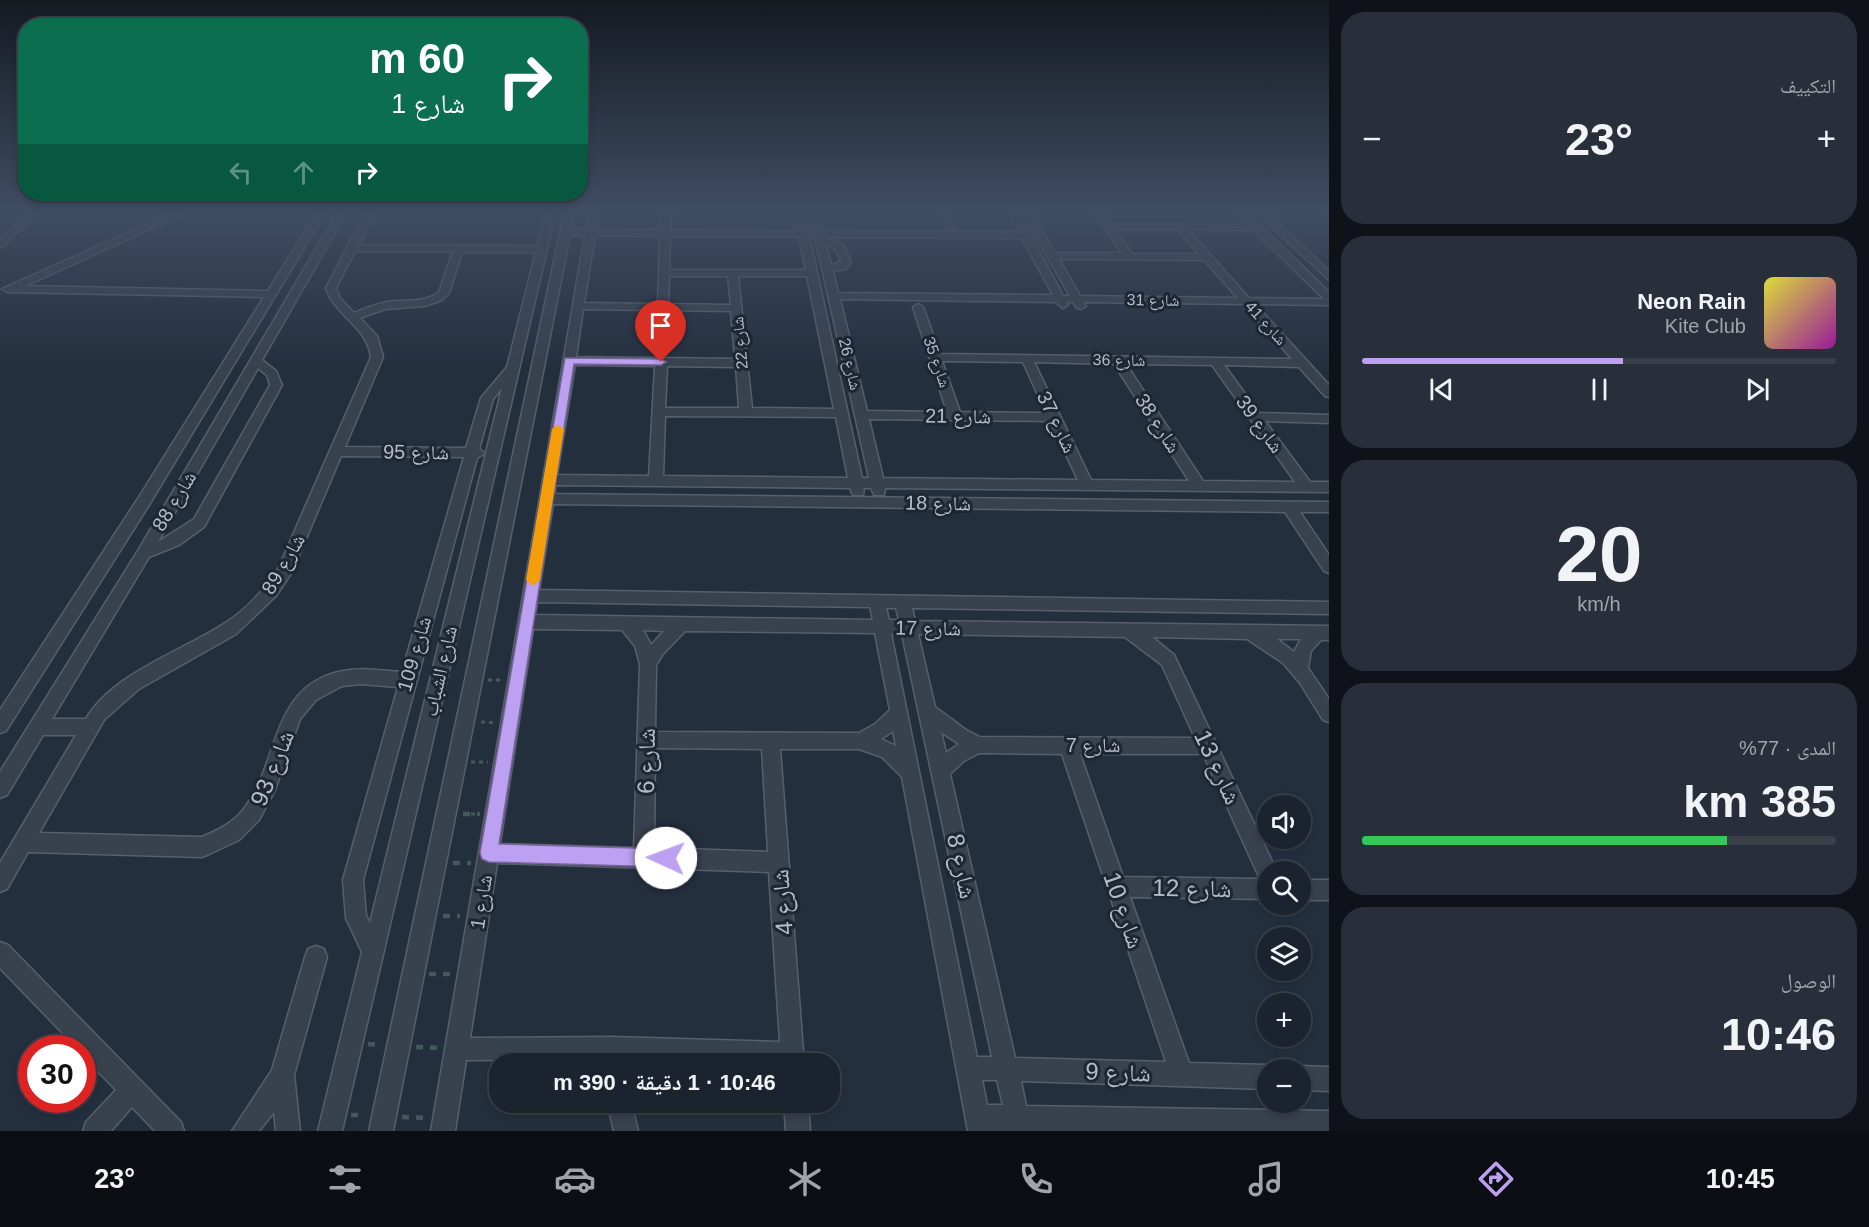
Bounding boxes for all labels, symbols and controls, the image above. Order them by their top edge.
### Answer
text: 60 m [369,35,465,82]
icon: right [486,42,564,120]
text: التكييف [1780,75,1836,97]
text: شارع 1 [391,89,465,119]
text: 23° [1565,114,1633,165]
text: − [1362,120,1381,157]
text: + [1817,120,1836,157]
icon: left [224,156,257,189]
icon: ahead [287,156,320,189]
icon: right [350,156,383,189]
text: Neon Rain [1637,289,1746,314]
street label: شارع 31 [1126,291,1179,311]
street label: شارع 41 [1241,298,1290,350]
pin [635,300,686,362]
icon: arrive [644,309,677,342]
text: Kite Club [1665,315,1746,337]
street label: شارع 22 [729,316,753,370]
street label: شارع 35 [918,334,954,390]
street label: شارع 26 [834,336,864,392]
street label: شارع 36 [1092,351,1145,371]
icon: previous [1425,373,1458,406]
icon: pause [1583,373,1616,406]
icon: next [1741,373,1774,406]
street label: شارع 37 [1031,388,1081,457]
street label: شارع 38 [1129,389,1185,458]
street label: شارع 39 [1230,391,1288,458]
street label: شارع 21 [925,404,991,430]
street label: شارع 95 [383,440,449,466]
street label: شارع 88 [148,467,202,536]
street label: شارع 18 [905,491,971,517]
text: 20 [1556,510,1642,598]
street label: شارع 89 [257,530,311,599]
text: km/h [1577,593,1621,615]
street label: شارع 109 [393,614,437,695]
street label: شارع 17 [895,616,961,642]
street label: شارع الشباب [419,624,463,719]
street label: شارع 13 [1187,725,1247,809]
street label: شارع 93 [245,726,301,810]
street label: شارع 6 [632,728,662,794]
street label: شارع 7 [1066,734,1120,758]
text: المدى · 77% [1739,737,1836,759]
text: 385 km [1683,776,1836,827]
map controls [1257,795,1311,1113]
button: sound [1257,795,1311,849]
position arrow [634,826,698,890]
street label: شارع 8 [940,831,982,901]
button: search [1257,861,1311,915]
street label: شارع 4 [766,868,800,936]
street label: شارع 10 [1096,868,1150,952]
street label: شارع 1 [466,873,498,931]
street label: شارع 12 [1152,874,1232,904]
button: layers [1257,927,1311,981]
text: الوصول [1781,970,1836,992]
button: + [1257,993,1311,1047]
text: 10:46 [1721,1009,1836,1060]
speed limit sign: 30 [18,1035,96,1113]
street label: شارع 9 [1085,1057,1151,1089]
button: − [1257,1059,1311,1113]
text: 10:46 · 1 دقيقة · 390 m [553,1070,776,1095]
icon: filters [324,1158,366,1200]
icon: car [554,1158,596,1200]
icon: climate [784,1158,826,1200]
icon: phone [1015,1158,1057,1200]
icon: music [1245,1158,1287,1200]
icon: directions [1475,1158,1517,1200]
text: 23° [94,1164,135,1194]
text: 10:45 [1706,1164,1775,1194]

